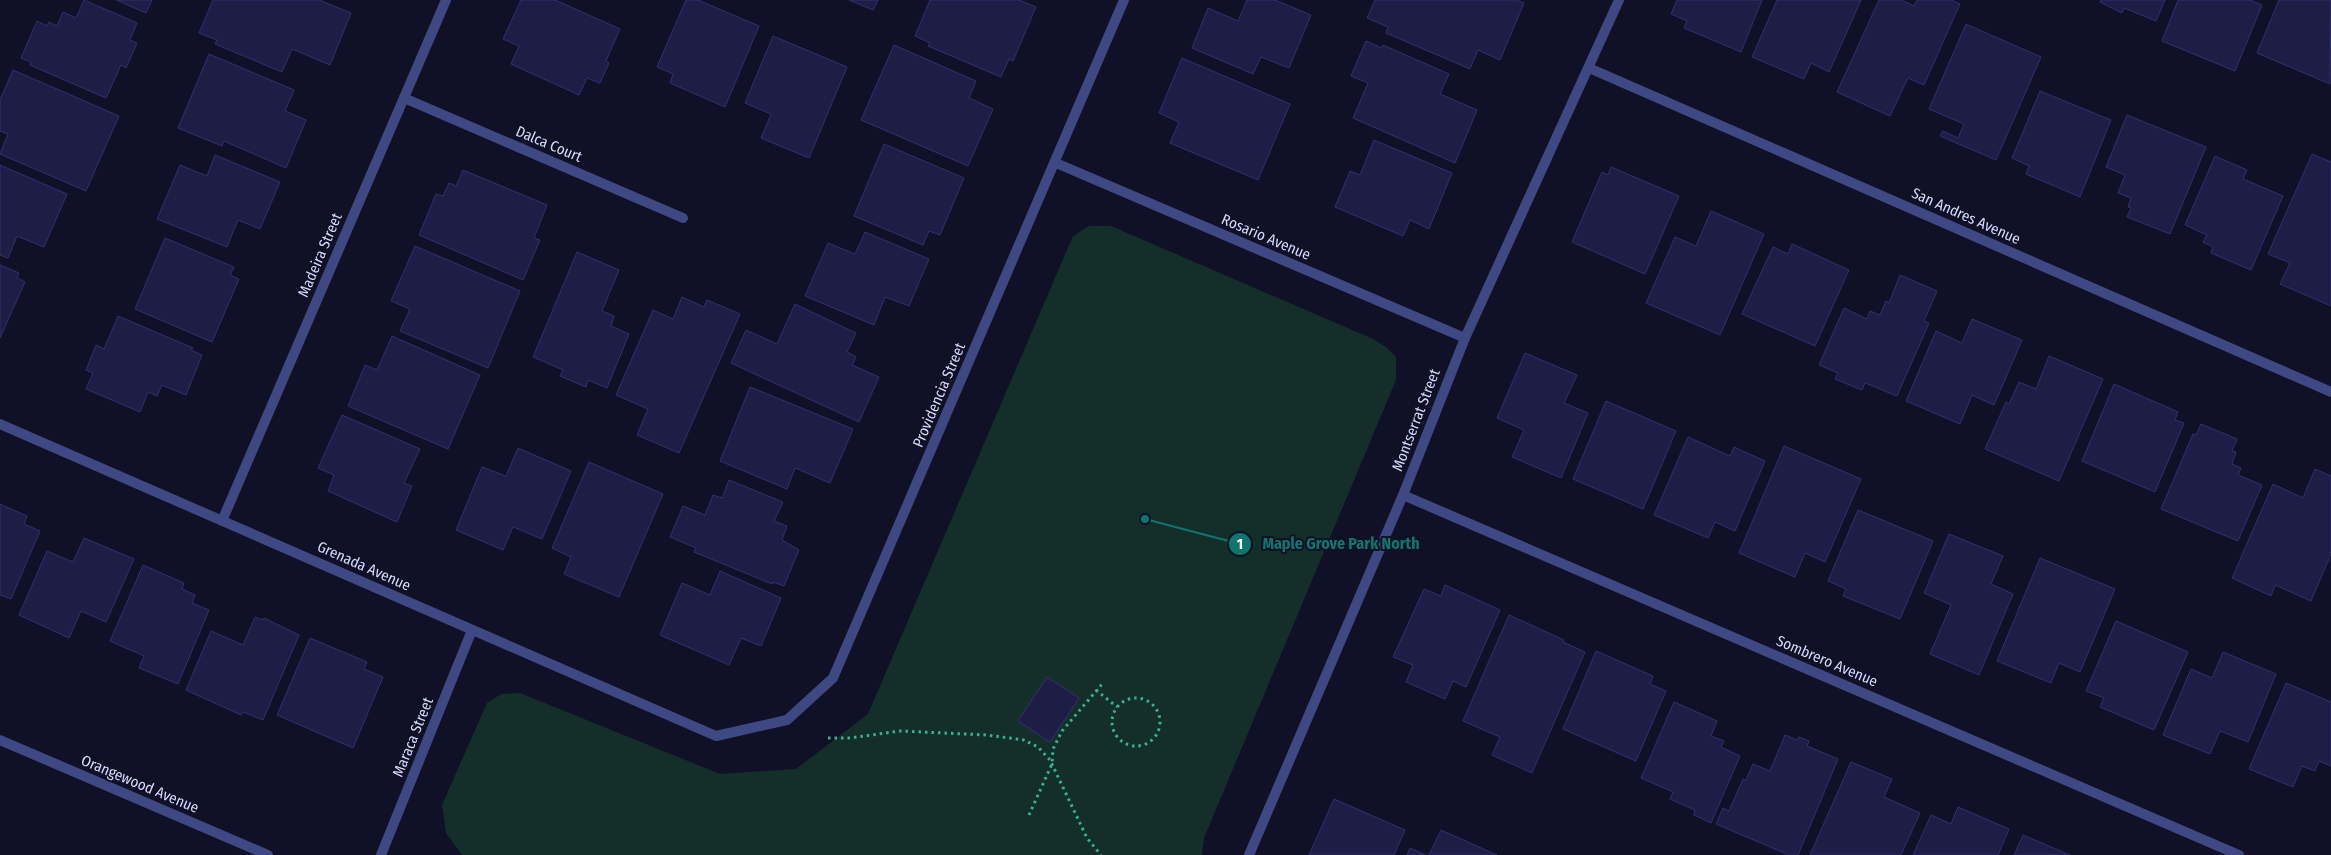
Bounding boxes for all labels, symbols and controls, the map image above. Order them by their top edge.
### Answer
street label: Dalca Court [513,122,585,166]
street label: San Andres Avenue [1909,184,2023,248]
street label: Madeira Street [294,210,346,300]
street label: Rosario Avenue [1219,210,1313,264]
street label: Providencia Street [909,340,969,450]
street label: Montserrat Street [1388,366,1444,474]
callout: Maple Grove Park North [1228,528,1430,559]
text: Maple Grove Park North [1262,534,1420,553]
text: 1 [1237,535,1243,553]
street label: Grenada Avenue [315,537,413,595]
street label: Sombrero Avenue [1774,632,1880,690]
street label: Maraca Street [389,695,437,779]
street label: Orangewood Avenue [79,751,201,817]

